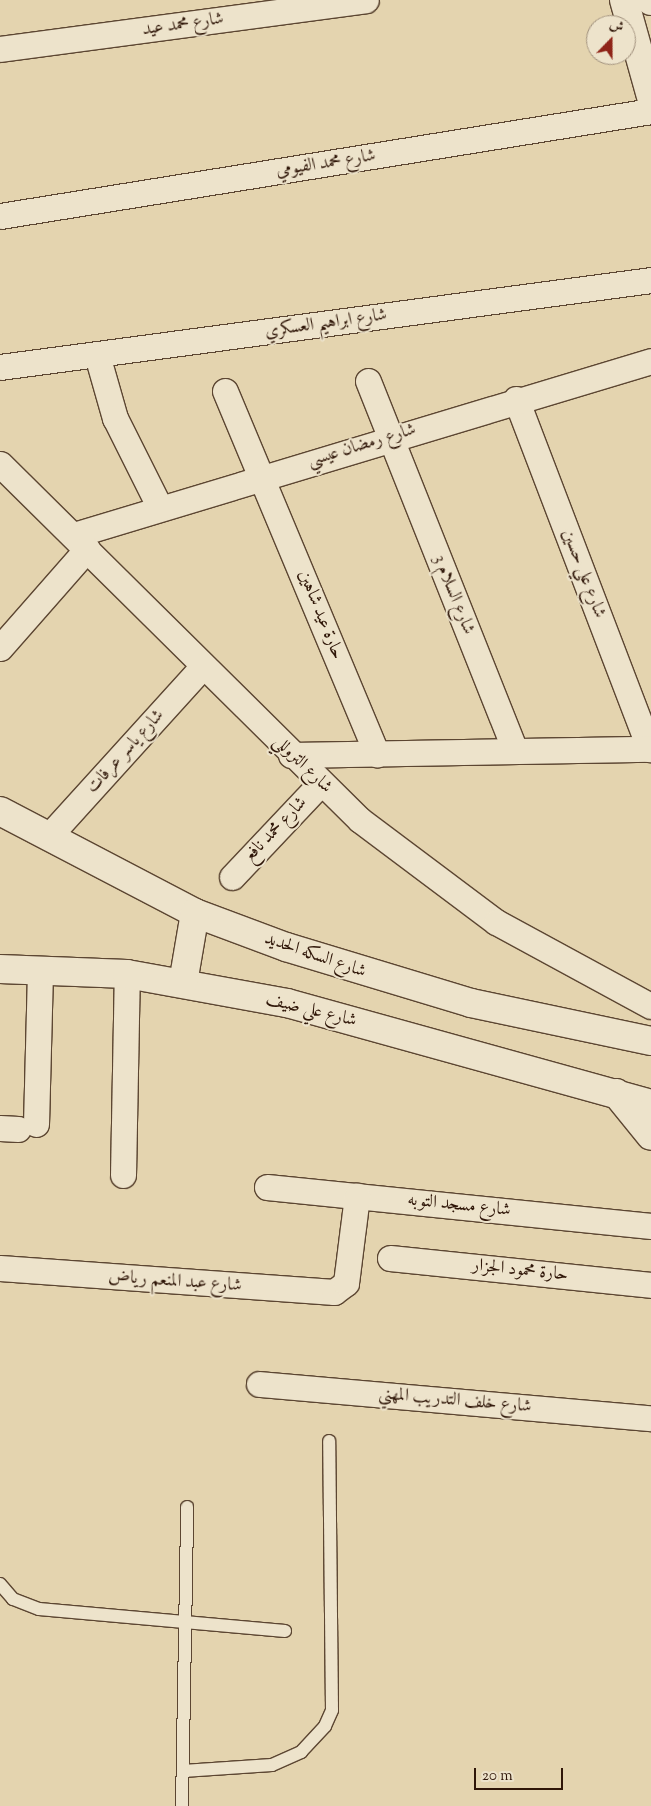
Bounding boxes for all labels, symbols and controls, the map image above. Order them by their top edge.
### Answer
street label: شارع محمد عيد [141,9,225,41]
north arrow [586,15,636,65]
text: ش [606,15,626,39]
street label: شارع محمد الفيومي [275,145,377,183]
street label: شارع ابراهيم العسكري [264,305,388,343]
street label: شارع رمضان عيسي [305,419,419,473]
street label: شارع علي حسين [556,526,610,622]
street label: شارع السلام 3 [427,552,479,638]
street label: حارة عيد شاهين [292,567,348,663]
street label: شارع ياسر عرفات [83,705,169,799]
street label: شارع التروللي [268,731,336,799]
street label: شارع محمد نافع [240,793,312,867]
street label: شارع السكه الحديد [261,929,369,983]
street label: شارع علي ضيف [263,989,359,1033]
street label: شارع مسجد التوبه [406,1190,512,1222]
street label: حارة محمود الجزار [471,1255,569,1287]
street label: شارع عبد المنعم رياض [108,1267,242,1297]
street label: شارع خلف التدريب المهني [378,1384,532,1418]
scale bar [476,1758,565,1790]
text: 20 m [482,1766,513,1787]

